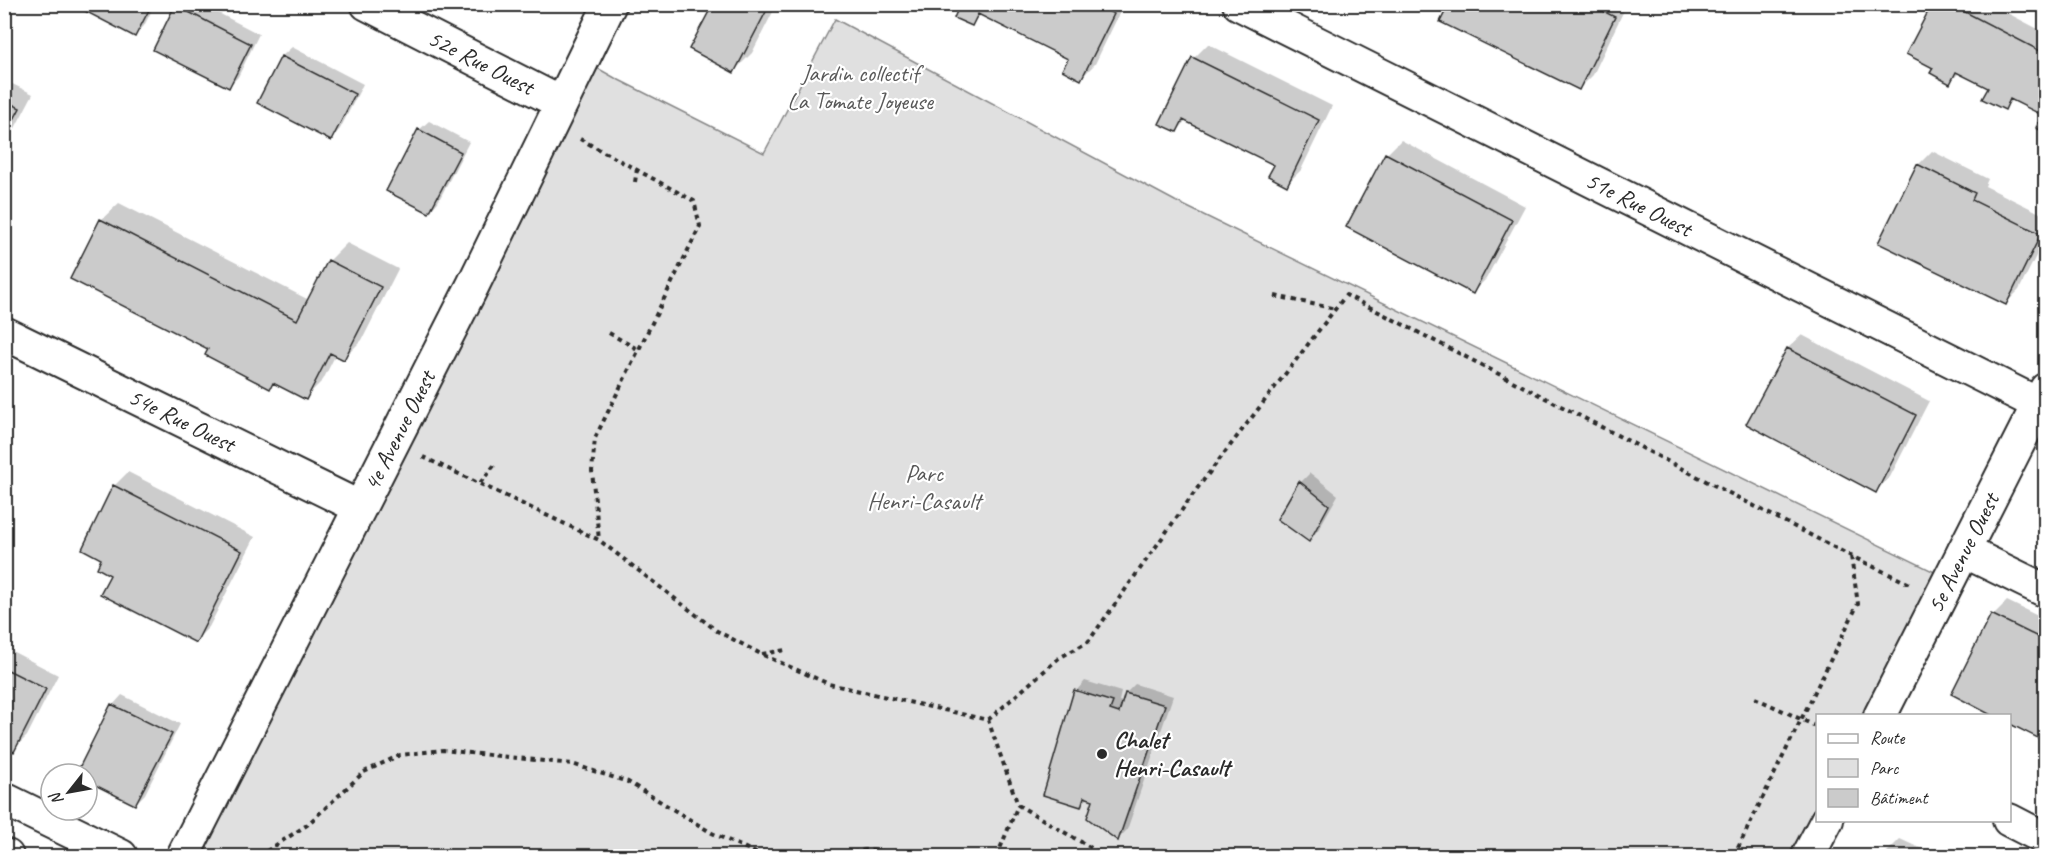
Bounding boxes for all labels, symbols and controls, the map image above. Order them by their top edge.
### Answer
street label: 52e Rue Ouest [423,23,541,103]
park label: Jardin collectif La Tomate Joyeuse [787,58,935,116]
street label: 51e Rue Ouest [1581,165,1699,244]
street label: 4e Avenue Ouest [356,364,443,496]
street label: 54e Rue Ouest [124,381,242,460]
park label: Parc Henri-Casault [867,458,984,516]
street label: 5e Avenue Ouest [1920,486,2007,618]
legend [1816,714,2011,822]
place label: Chalet Henri-Casault [1114,725,1234,783]
text: Route [1870,727,1905,749]
marker: Chalet Henri-Casault [1095,747,1109,761]
text: Parc [1870,757,1899,779]
north arrow [39,762,99,822]
text: N [44,787,68,809]
text: Bâtiment [1870,787,1930,809]

